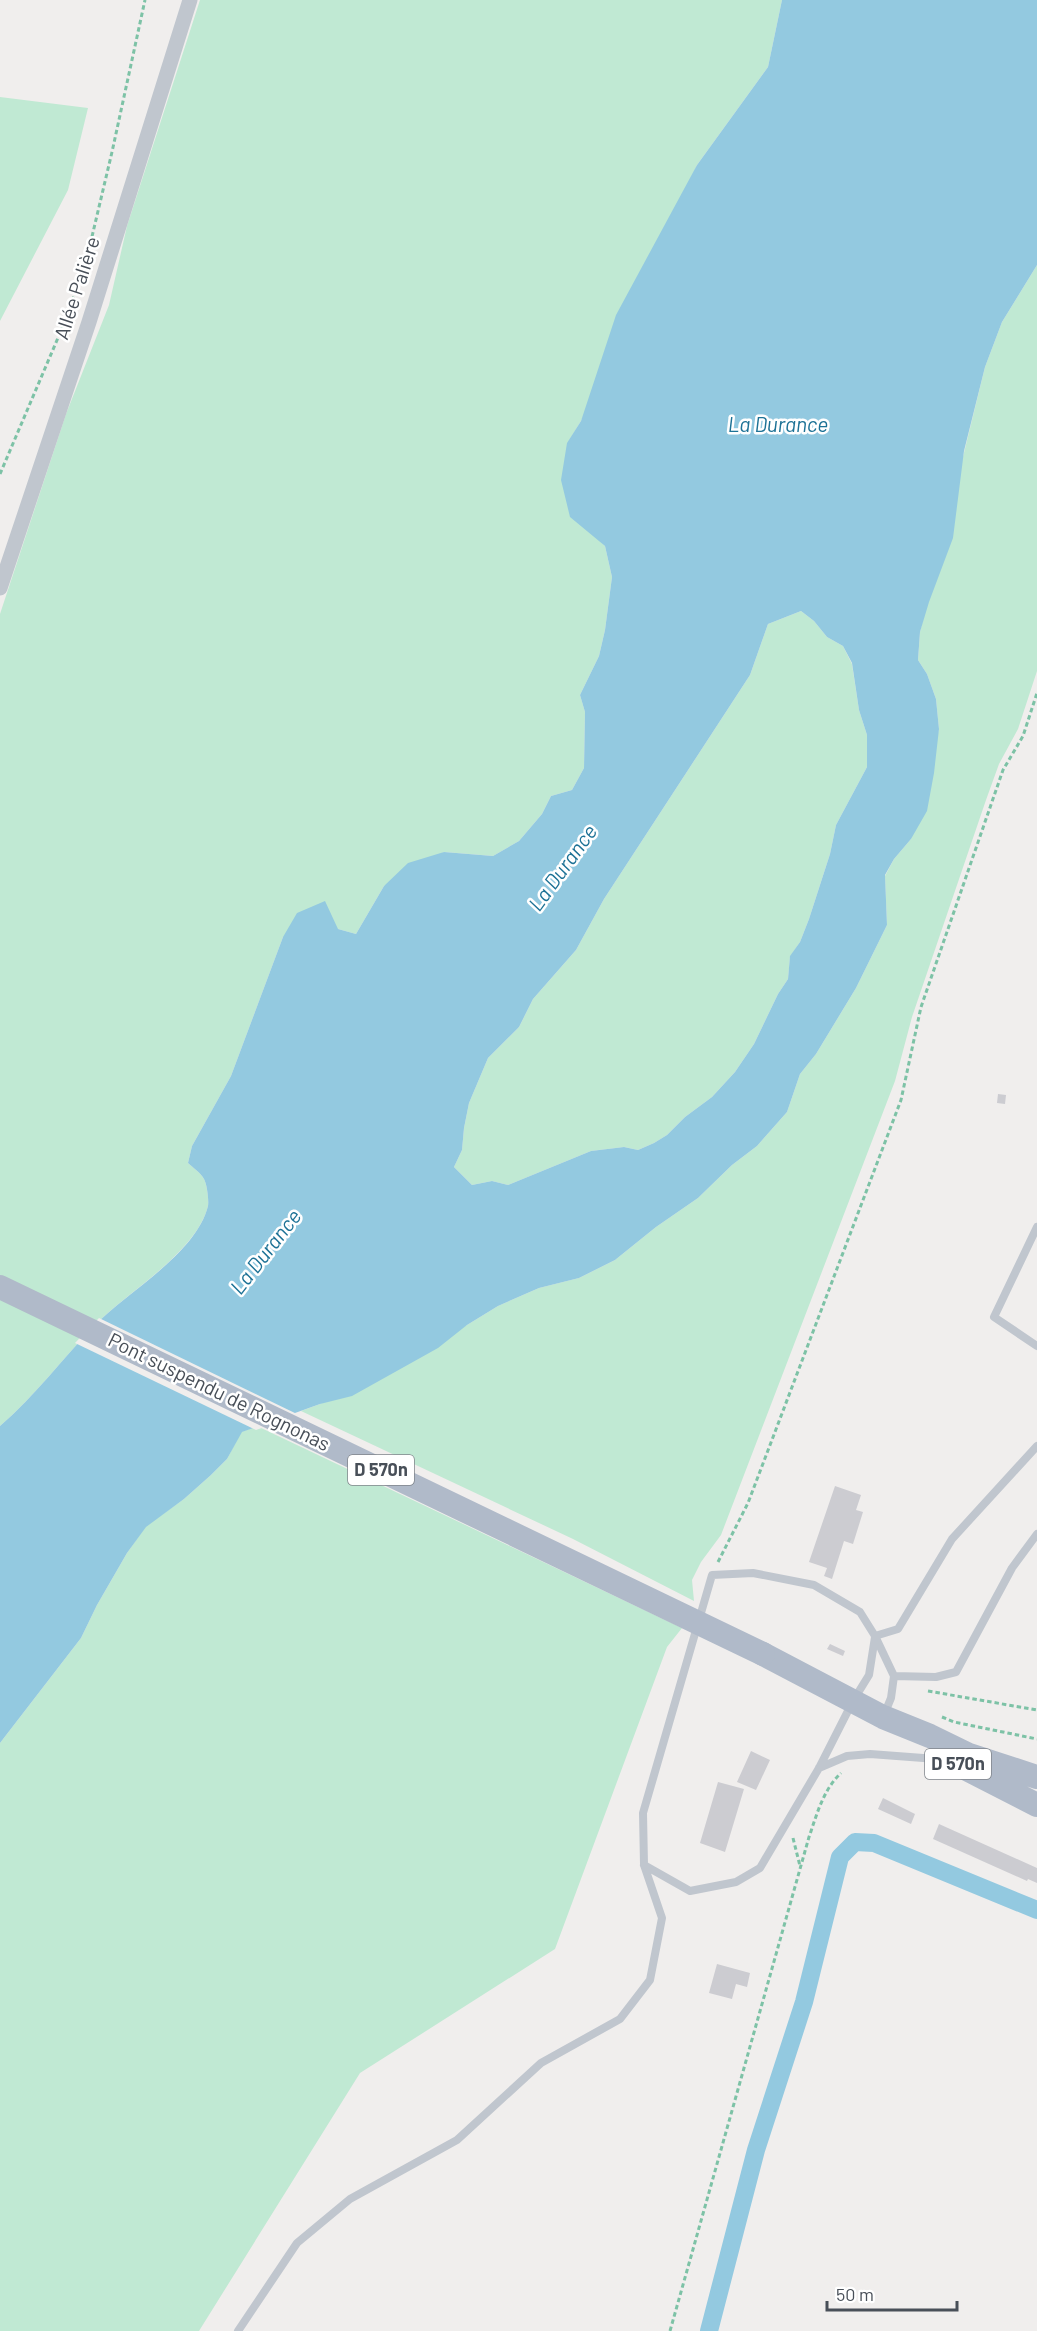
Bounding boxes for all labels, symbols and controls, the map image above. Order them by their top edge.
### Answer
street label: Allée Palière [48,233,104,342]
water label: La Durance [728,411,828,436]
water label: La Durance [522,819,601,915]
water label: La Durance [224,1204,306,1298]
street label: Pont suspendu de Rognonas [105,1327,334,1455]
road number: D 570n [348,1455,414,1485]
road number: D 570n [925,1749,991,1779]
scale bar [827,2274,958,2312]
text: 50 m [836,2283,874,2305]

